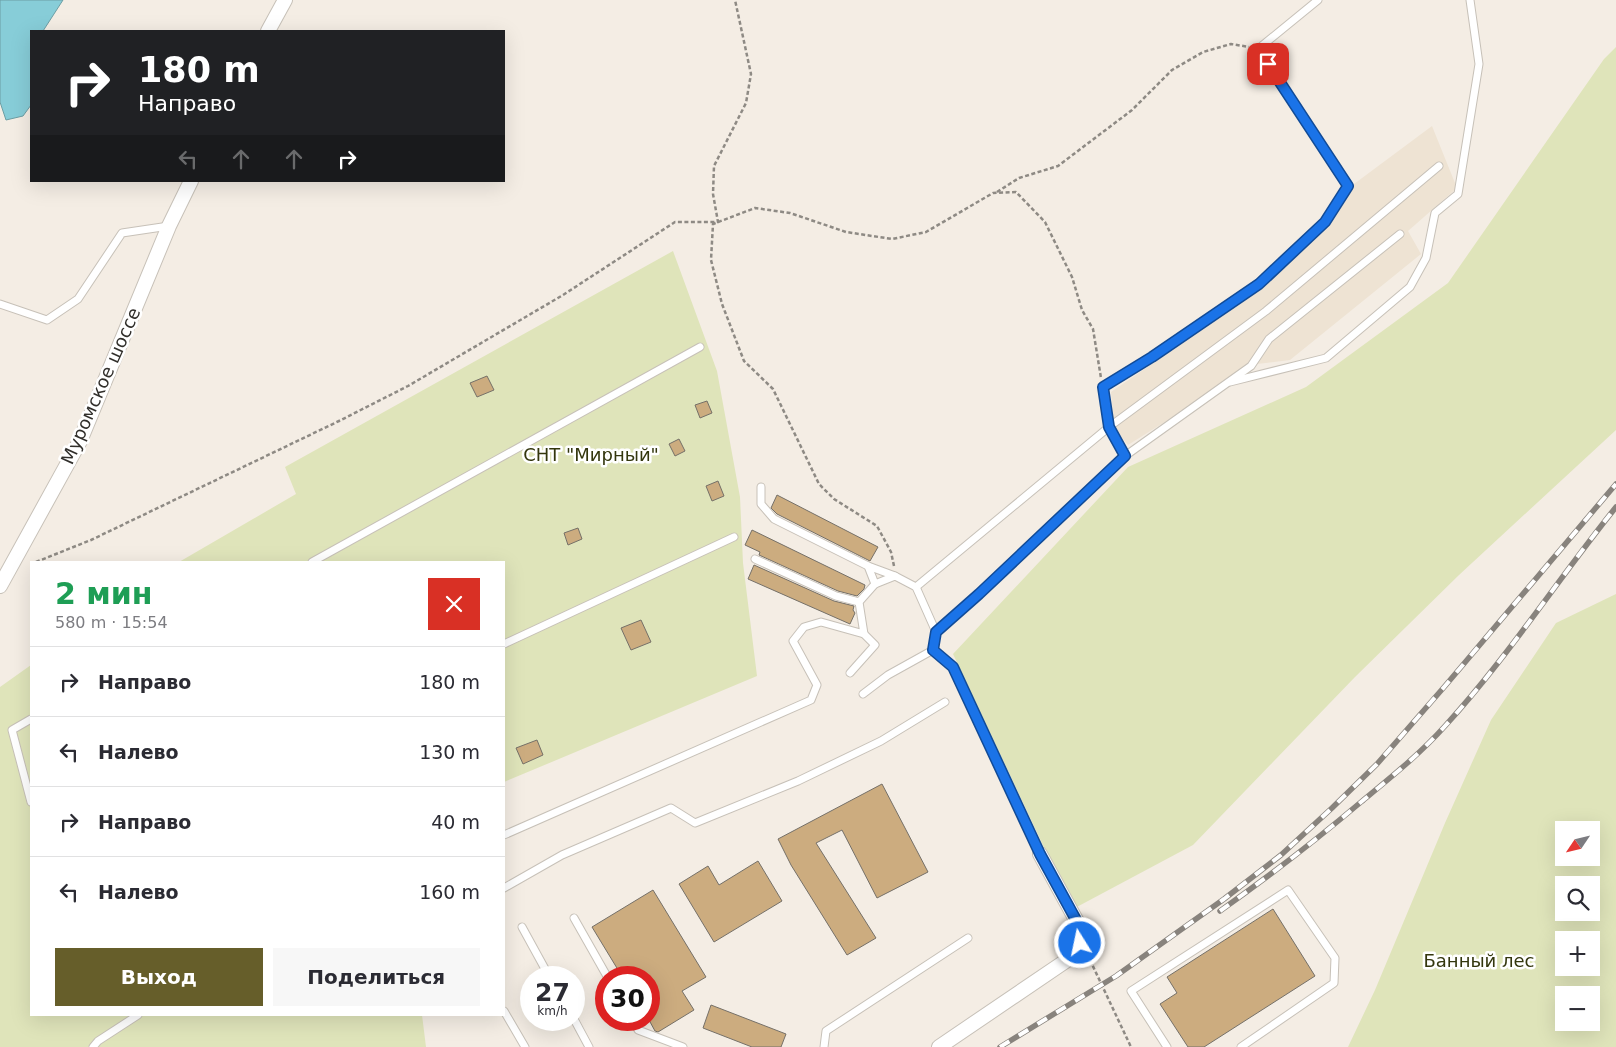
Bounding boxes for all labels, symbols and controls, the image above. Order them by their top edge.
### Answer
pin [1247,43,1289,85]
icon: right [55,50,120,115]
text: 180 m [138,50,260,90]
icon: arrive [1254,50,1282,78]
text: Направо [138,91,236,116]
icon: left [174,145,202,173]
icon: ahead [227,145,255,173]
icon: ahead [280,145,308,173]
icon: right [333,145,361,173]
street label: Муромское шоссе [57,304,145,467]
park label: СНТ "Мирный" [523,444,659,465]
text: 2 мин [55,576,153,611]
button: close [428,578,480,630]
text: 580 m · 15:54 [55,613,168,632]
icon: right [55,668,83,696]
text: Направо [98,671,191,693]
text: 180 m [419,671,480,693]
icon: left [55,738,83,766]
text: Налево [98,741,179,763]
text: 130 m [419,741,480,763]
icon: right [55,808,83,836]
text: Направо [98,811,191,833]
text: 40 m [431,811,480,833]
north arrow [1555,821,1600,866]
map controls [1555,821,1600,1031]
button: search [1555,876,1600,921]
icon: left [55,878,83,906]
text: Налево [98,881,179,903]
text: 160 m [419,881,480,903]
position arrow [1053,916,1105,968]
button: + [1555,931,1600,976]
button: Выход [55,948,263,1006]
button: Поделиться [273,948,480,1006]
park label: Банный лес [1423,950,1535,971]
speed limit sign: 30 [595,966,660,1031]
text: 27 [535,978,570,1007]
button: − [1555,986,1600,1031]
text: km/h [537,1004,568,1018]

